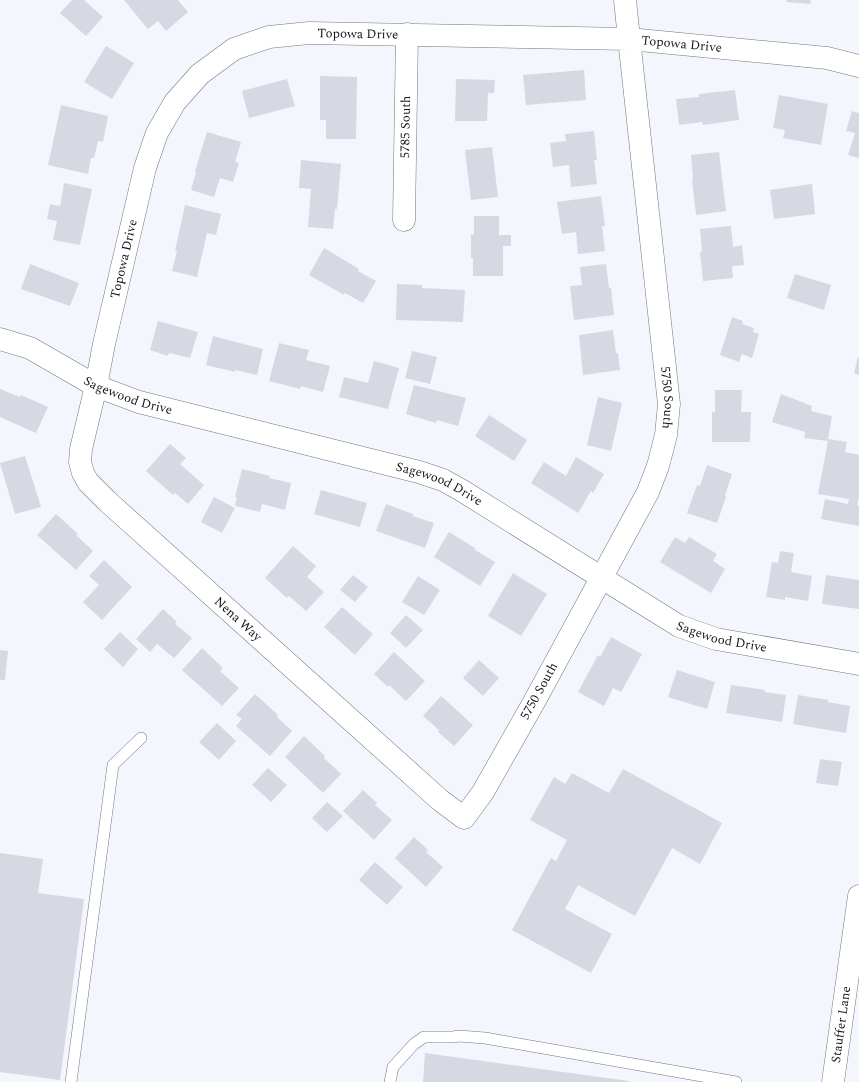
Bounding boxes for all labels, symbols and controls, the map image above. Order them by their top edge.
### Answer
street label: Topowa Drive [317,23,398,45]
street label: Topowa Drive [640,30,723,58]
street label: 5785 South [395,95,416,159]
street label: Topowa Drive [105,217,143,301]
street label: 5750 South [655,365,679,430]
street label: Sagewood Drive [80,371,175,420]
street label: Sagewood Drive [394,457,486,511]
street label: Nena Way [209,592,267,647]
street label: Sagewood Drive [673,616,768,658]
street label: 5750 South [515,658,563,723]
street label: Stauffer Lane [826,985,856,1064]

